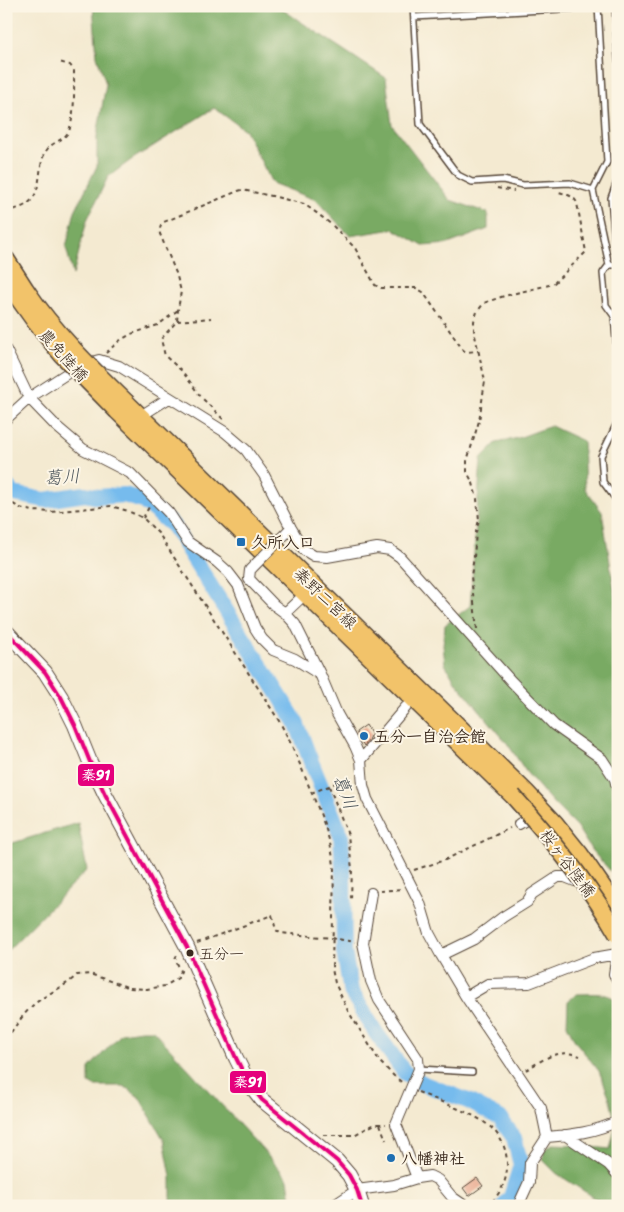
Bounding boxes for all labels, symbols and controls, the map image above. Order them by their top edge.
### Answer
street label: 農免陸橋 [31,322,96,389]
water label: 葛川 [43,460,81,494]
place label: 久所入口 [251,528,315,557]
marker: 久所入口 [235,536,247,548]
street label: 秦野二宮線 [287,560,365,637]
place label: 五分一自治会館 [374,722,486,751]
marker: 五分一自治会館 [358,730,370,742]
line badge: 秦91 [77,763,115,787]
text: 秦91 [82,763,110,788]
water label: 葛川 [324,769,366,815]
street label: 桜ヶ谷陸橋 [532,823,603,904]
place label: 五分一 [199,941,244,967]
marker: 五分一 [185,948,195,958]
line badge: 秦91 [229,1070,267,1094]
text: 秦91 [234,1070,262,1095]
place label: 八幡神社 [401,1144,465,1173]
marker: 八幡神社 [385,1152,397,1164]

